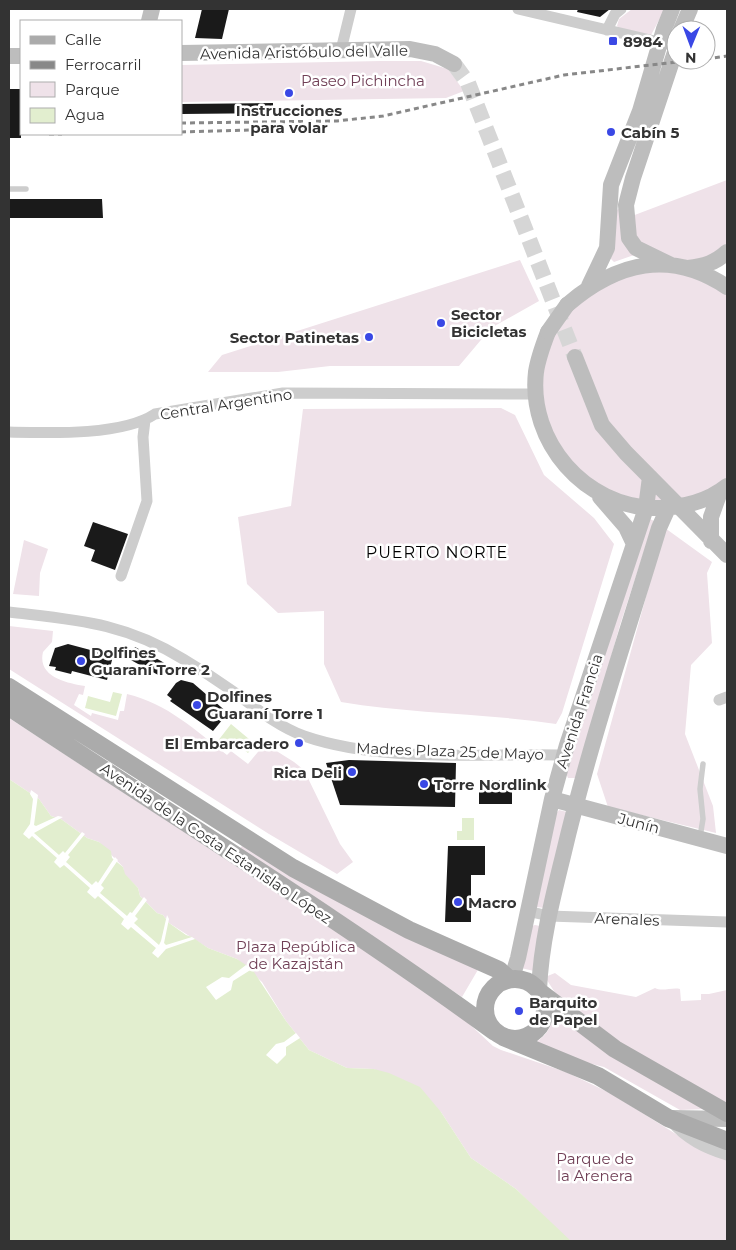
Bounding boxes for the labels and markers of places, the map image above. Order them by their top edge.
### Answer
place label: 8984 [623,32,663,51]
marker: 8984 [607,35,619,47]
marker: Instrucciones para volar [283,87,295,99]
place label: Instrucciones para volar [236,101,342,137]
place label: Cabín 5 [621,123,680,142]
marker: Cabín 5 [605,126,617,138]
place label: Sector Bicicletas [451,305,527,341]
marker: Sector Bicicletas [435,317,447,329]
place label: Sector Patinetas [230,328,359,347]
marker: Sector Patinetas [363,331,375,343]
place label: Dolfines Guaraní Torre 2 [91,643,210,679]
marker: Dolfines Guaraní Torre 2 [75,655,87,667]
place label: Dolfines Guaraní Torre 1 [207,687,323,723]
marker: Dolfines Guaraní Torre 1 [191,699,203,711]
place label: El Embarcadero [164,734,289,753]
marker: El Embarcadero [293,737,305,749]
place label: Rica Deli [273,763,342,782]
marker: Rica Deli [346,766,358,778]
place label: Torre Nordlink [434,775,547,794]
marker: Torre Nordlink [418,778,430,790]
place label: Macro [468,893,517,912]
marker: Macro [452,896,464,908]
place label: Barquito de Papel [529,993,598,1029]
marker: Barquito de Papel [513,1005,525,1017]

